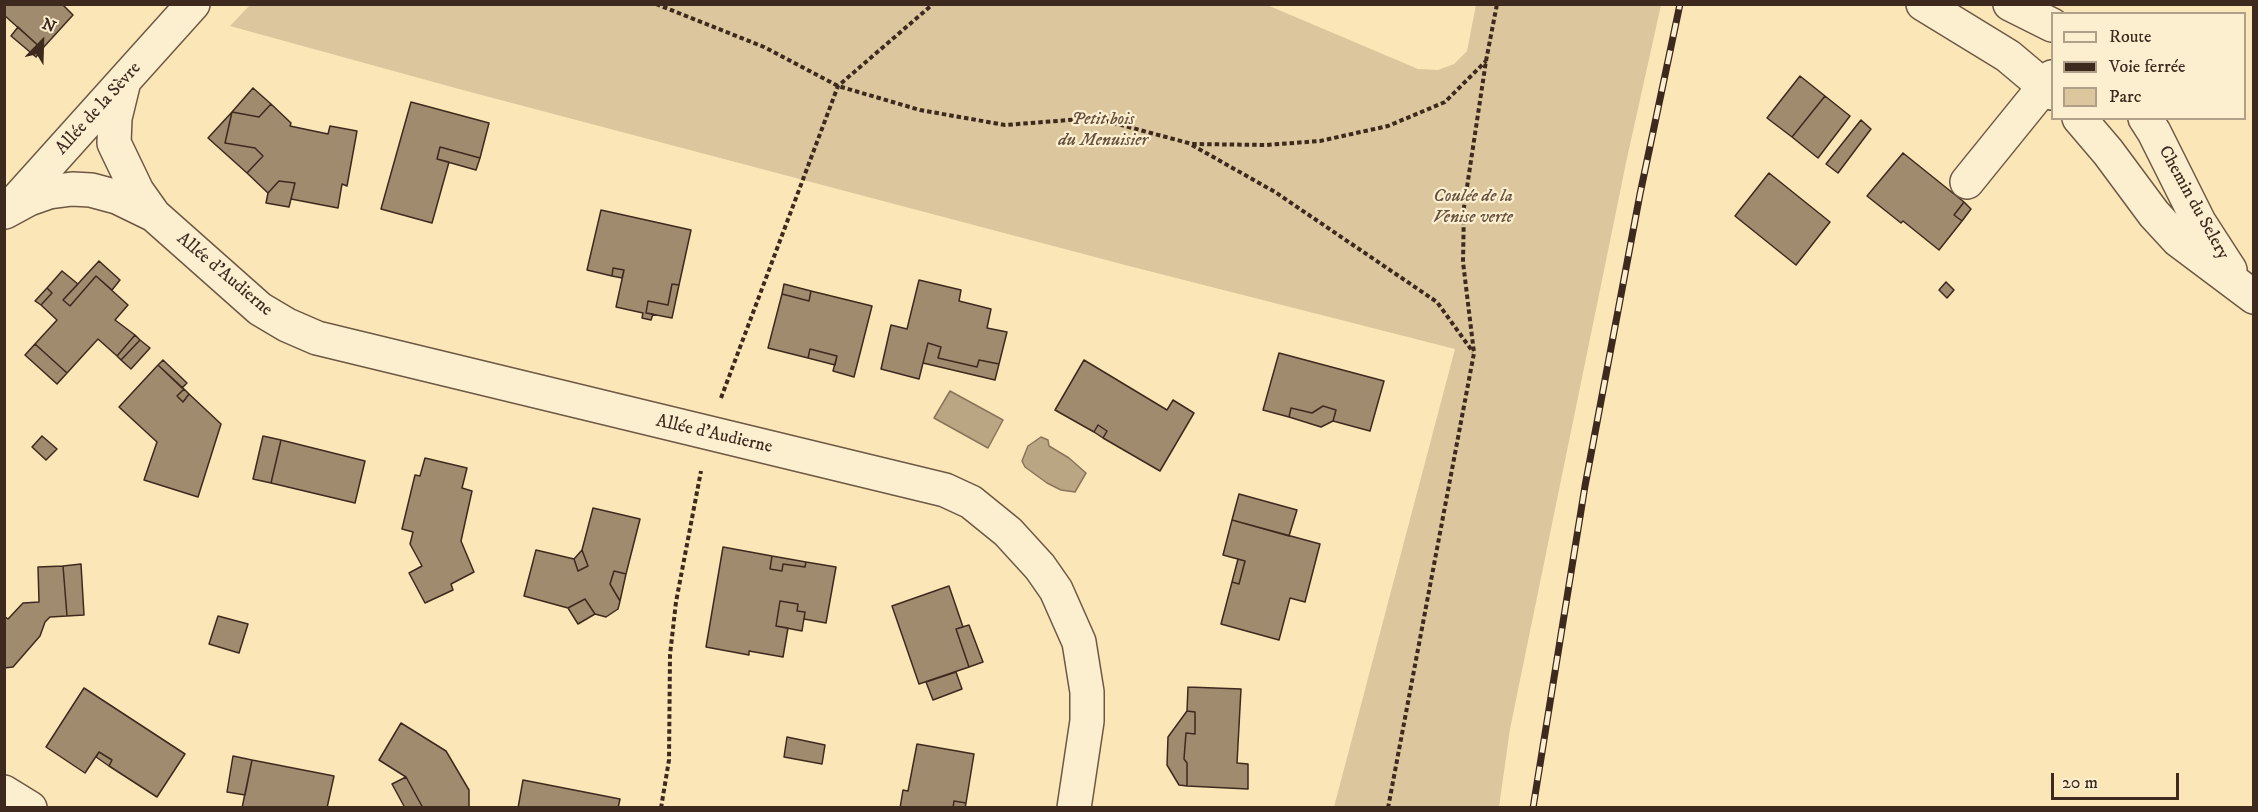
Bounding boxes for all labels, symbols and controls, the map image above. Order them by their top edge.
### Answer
north arrow [12,12,72,72]
legend [2051,12,2246,120]
text: N [39,14,59,37]
text: Route [2109,26,2152,48]
text: Voie ferrée [2109,56,2186,78]
street label: Allée de la Sèvre [52,58,146,160]
text: Parc [2109,86,2141,108]
park label: Petit bois du Menuisier [1058,109,1148,152]
street label: Chemin du Selery [2153,142,2233,264]
park label: Coulée de la Venise verte [1433,186,1513,228]
street label: Allée d'Audierne [172,229,276,321]
street label: Allée d'Audierne [654,411,774,459]
scale bar [2054,761,2182,799]
text: 20 m [2062,772,2098,794]

